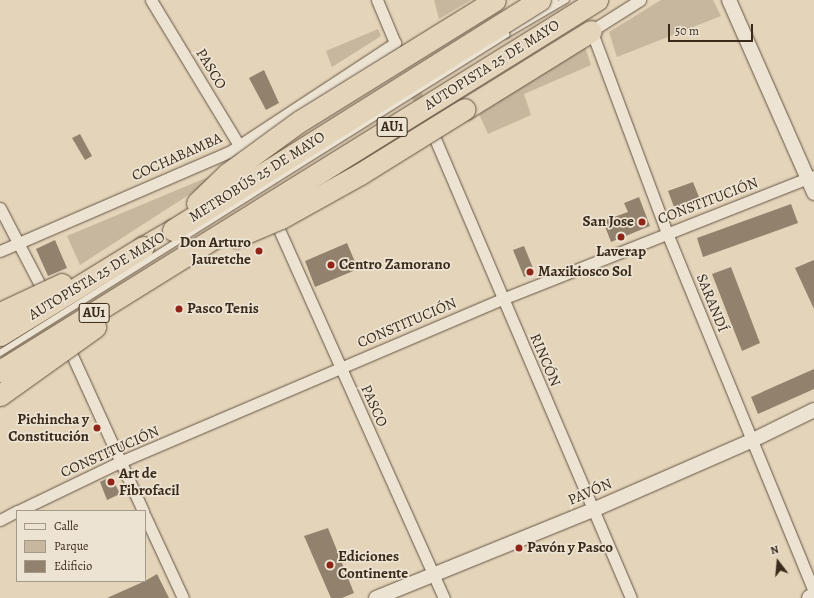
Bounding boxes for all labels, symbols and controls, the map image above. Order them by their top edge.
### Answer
street label: AUTOPISTA 25 DE MAYO [421,16,563,114]
scale bar [670,16,755,42]
text: 50 m [675,23,699,39]
street label: PASCO [192,45,230,93]
road number: AU1 [376,115,408,139]
street label: METROBÚS 25 DE MAYO [186,128,328,226]
street label: COCHABAMBA [129,129,225,185]
street label: CONSTITUCIÓN [655,174,761,228]
place label: San Jose [583,213,634,231]
marker: San Jose [637,217,647,227]
street label: AUTOPISTA 25 DE MAYO [25,228,169,324]
marker: Laverap [616,232,626,242]
place label: Don Arturo Jauretche [180,233,251,268]
place label: Laverap [596,243,646,261]
marker: Don Arturo Jauretche [254,246,264,256]
place label: Centro Zamorano [339,256,450,274]
marker: Centro Zamorano [326,260,336,270]
place label: Maxikiosco Sol [538,263,632,281]
marker: Maxikiosco Sol [525,267,535,277]
street label: SARANDÍ [692,271,732,335]
street label: CONSTITUCIÓN [355,294,459,352]
place label: Pasco Tenis [187,300,259,318]
road number: AU1 [78,301,110,325]
marker: Pasco Tenis [174,304,184,314]
street label: RINCÓN [526,331,564,389]
street label: PASCO [357,382,391,430]
place label: Pichincha y Constitución [8,410,89,445]
street label: CONSTITUCIÓN [58,422,162,482]
marker: Pichincha y Constitución [92,423,102,433]
place label: Art de Fibrofacil [119,464,180,499]
street label: PAVÓN [565,475,615,509]
marker: Art de Fibrofacil [106,477,116,487]
legend [16,510,146,582]
text: Calle [54,518,78,534]
text: Parque [54,538,89,554]
place label: Pavón y Pasco [527,539,613,557]
north arrow [758,542,798,582]
text: N [769,542,780,558]
marker: Pavón y Pasco [514,543,524,553]
place label: Ediciones Continente [338,547,408,582]
text: Edificio [54,558,92,574]
marker: Ediciones Continente [325,560,335,570]

